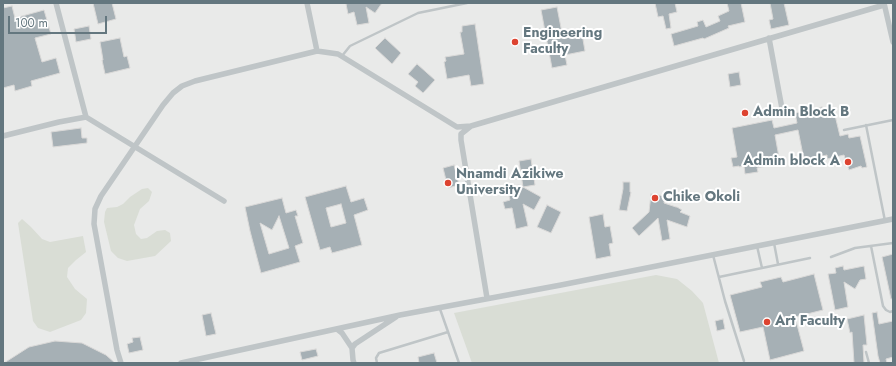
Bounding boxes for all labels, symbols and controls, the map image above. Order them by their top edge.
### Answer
scale bar [10,8,109,34]
text: 100 m [15,14,48,32]
place label: Engineering Faculty [523,26,602,58]
marker: Engineering Faculty [510,37,520,47]
place label: Admin Block B [753,105,849,121]
marker: Admin Block B [740,108,750,118]
place label: Admin block A [743,154,840,170]
marker: Admin block A [843,157,853,167]
place label: Nnamdi Azikiwe University [456,167,563,200]
marker: Nnamdi Azikiwe University [443,178,453,188]
place label: Chike Okoli [663,190,740,206]
marker: Chike Okoli [650,193,660,203]
place label: Art Faculty [775,314,845,330]
marker: Art Faculty [762,317,772,327]

